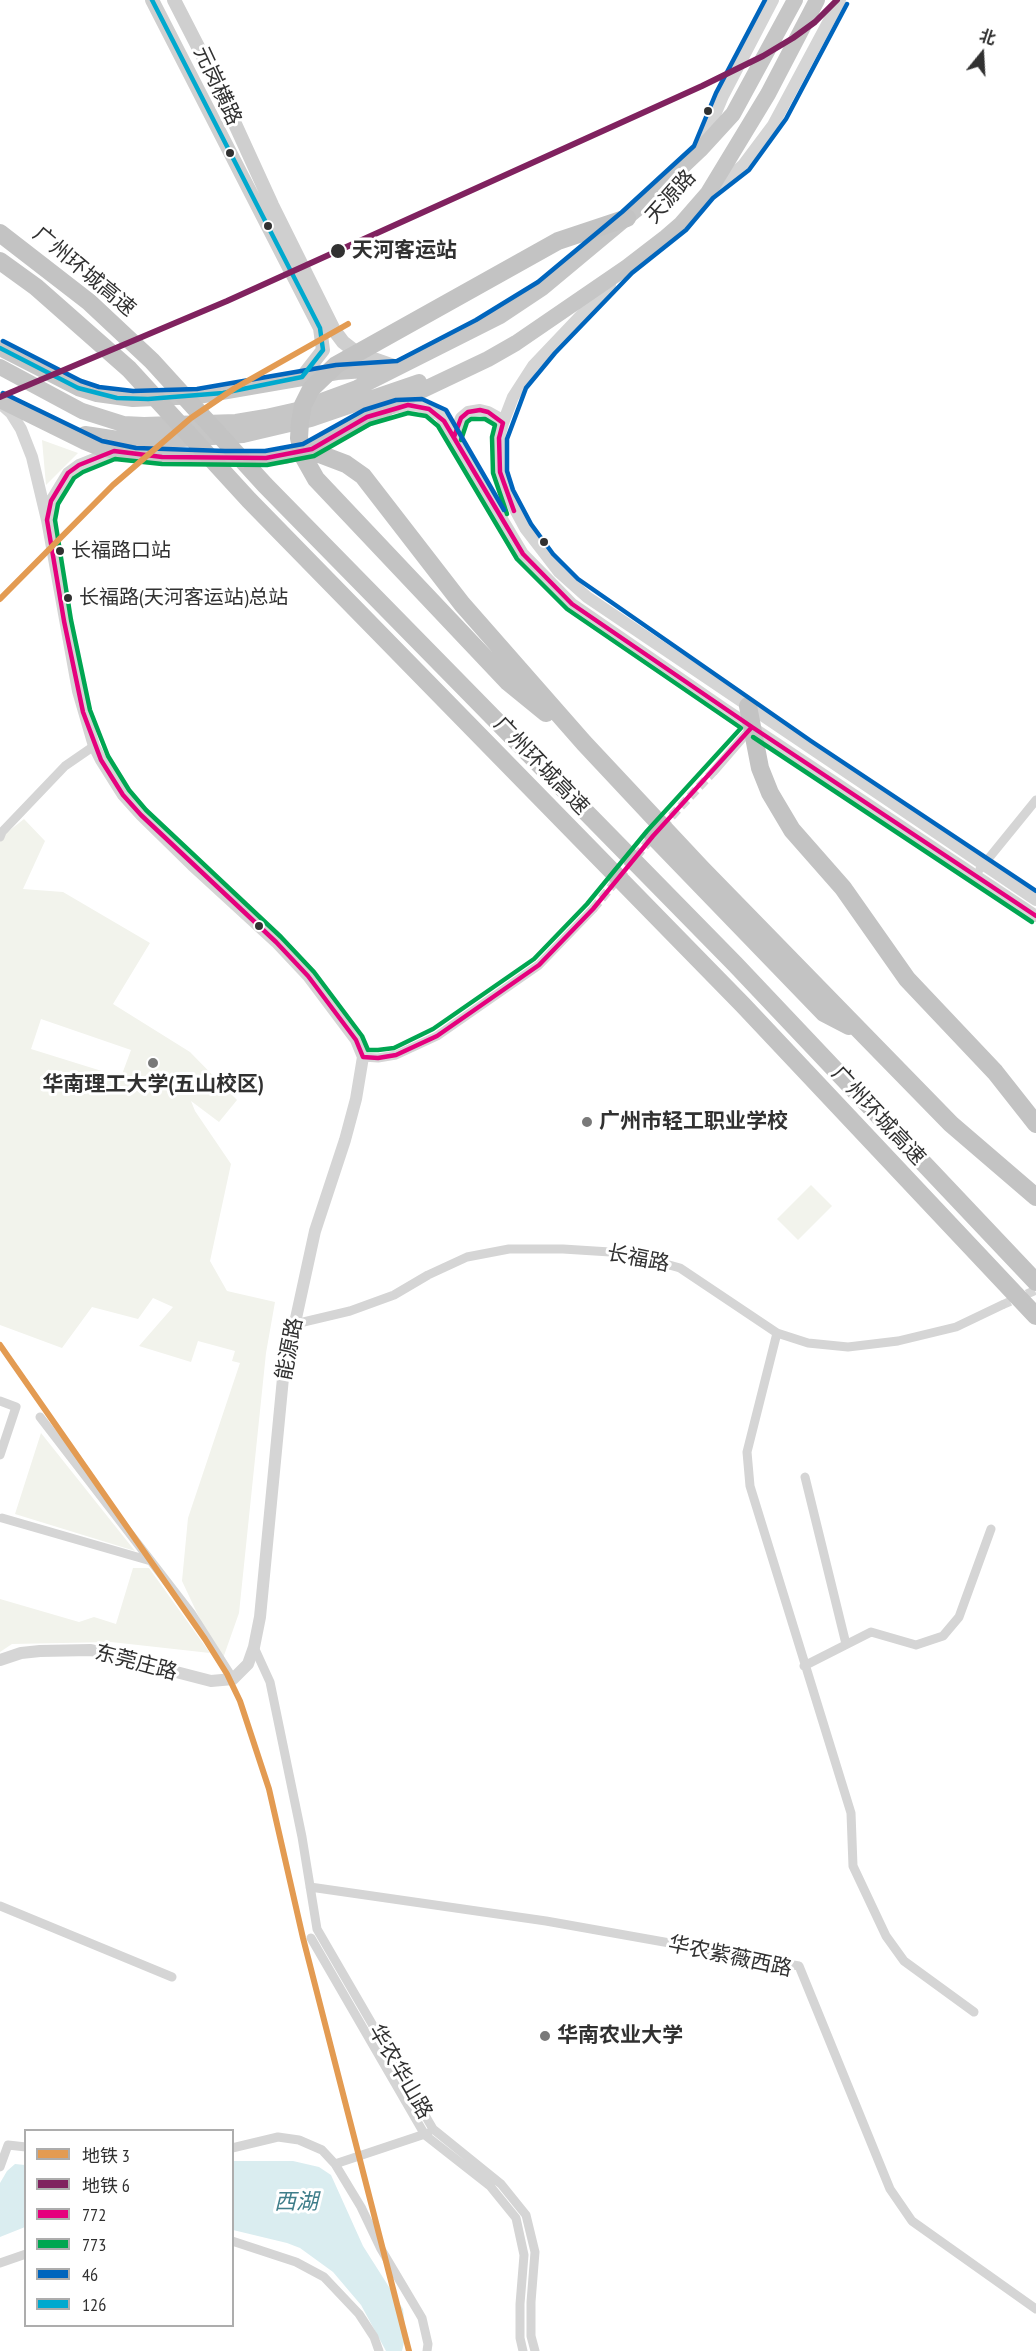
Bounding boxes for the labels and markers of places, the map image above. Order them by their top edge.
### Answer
unlabelled marker [702,105,714,117]
unlabelled marker [224,147,236,159]
unlabelled marker [262,220,274,232]
place label: 天河客运站 [352,238,457,264]
marker: 天河客运站 [329,242,347,260]
unlabelled marker [538,536,550,548]
place label: 长福路口站 [71,539,171,563]
marker: 长福路口站 [54,545,66,557]
place label: 长福路(天河客运站)总站 [79,586,288,610]
marker: 长福路(天河客运站)总站 [62,592,74,604]
unlabelled marker [253,920,265,932]
marker: 华南理工大学(五山校区) [146,1056,160,1070]
place label: 华南理工大学(五山校区) [42,1072,264,1098]
place label: 广州市轻工职业学校 [599,1109,788,1135]
marker: 广州市轻工职业学校 [580,1115,594,1129]
place label: 华南农业大学 [557,2023,683,2049]
marker: 华南农业大学 [538,2029,552,2043]

